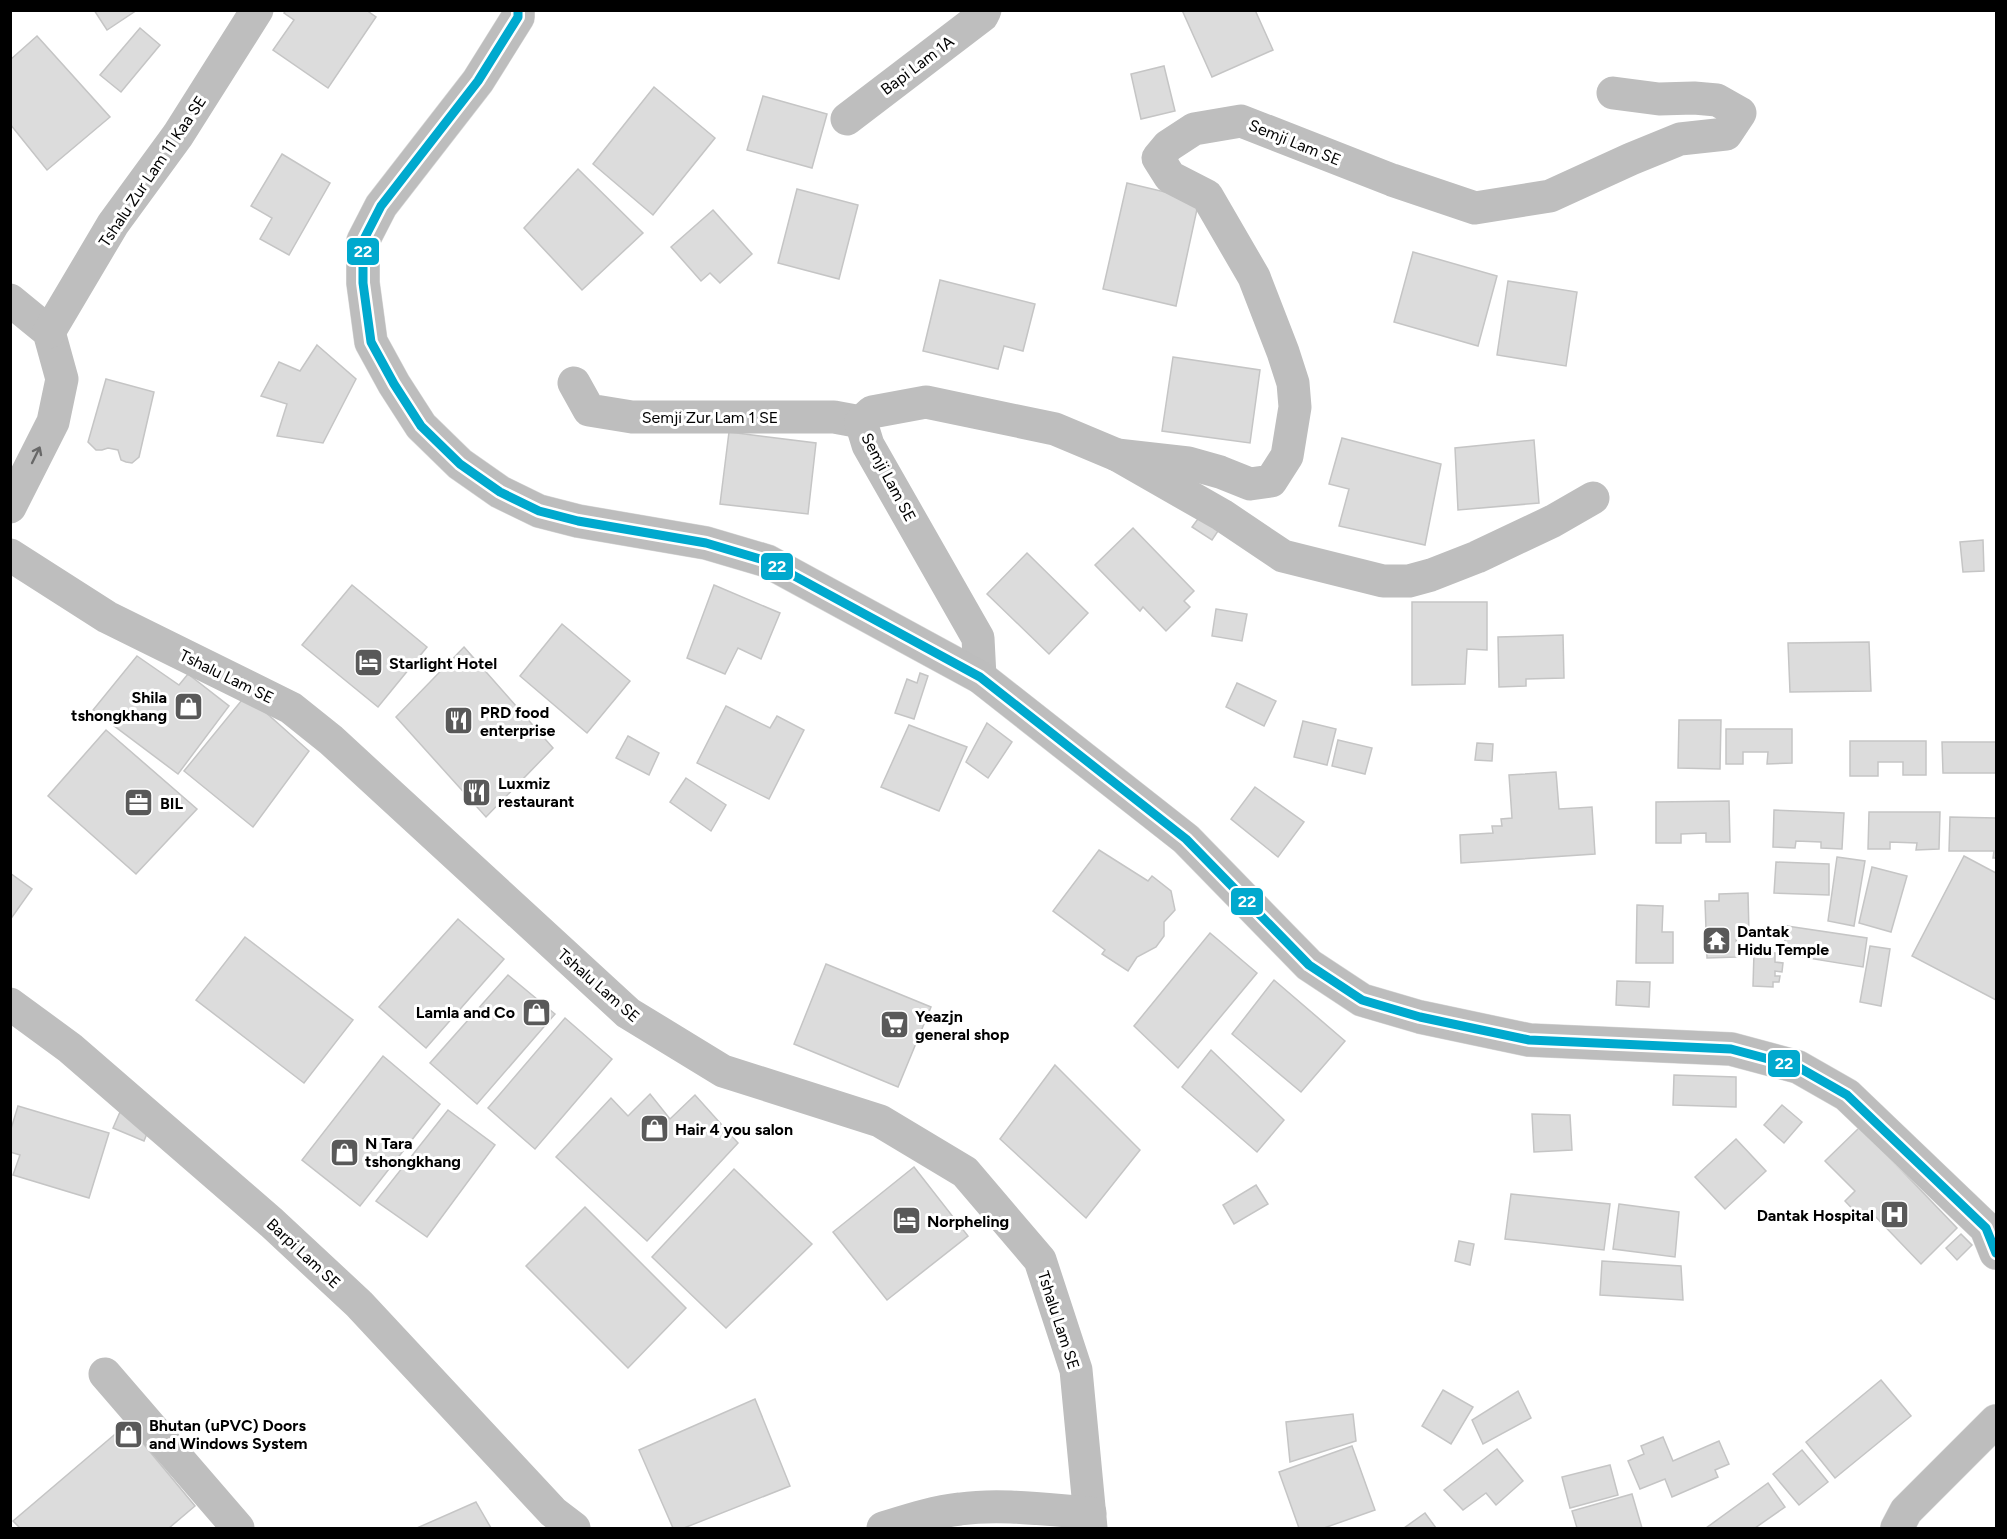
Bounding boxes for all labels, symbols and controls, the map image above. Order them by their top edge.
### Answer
street label: Bapi Lam 1A [877,32,958,99]
street label: Tshalu Zur Lam 11 Kaa SE [95,92,210,250]
street label: Semji Lam SE [1246,115,1344,170]
line badge: 22 [346,237,380,266]
text: 22 [354,242,372,261]
street label: Semji Zur Lam 1 SE [642,408,778,427]
street label: Semji Lam SE [857,430,920,525]
one-way arrow [31,446,43,464]
line badge: 22 [760,552,794,581]
text: 22 [768,557,786,576]
street label: Tshalu Lam SE [177,645,277,707]
hotel icon: Starlight Hotel [352,647,384,679]
place label: Starlight Hotel [389,654,497,673]
place label: Shila tshongkhang [71,688,167,725]
shop icon: Shila tshongkhang [172,690,204,722]
place label: PRD food enterprise [480,703,555,740]
restaurant icon: PRD food enterprise [443,705,475,737]
place label: Luxmiz restaurant [498,774,574,811]
restaurant icon: Luxmiz restaurant [461,776,493,808]
office icon: BIL [123,787,155,819]
place label: BIL [160,794,183,813]
line badge: 22 [1230,887,1264,916]
text: 22 [1238,892,1256,911]
place label: Dantak Hidu Temple [1737,922,1829,959]
temple icon: Dantak Hidu Temple [1700,924,1732,956]
street label: Tshalu Lam SE [554,945,644,1026]
shop icon: Lamla and Co [520,996,552,1028]
place label: Lamla and Co [416,1003,515,1022]
place label: Yeazjn general shop [915,1007,1010,1044]
supermarket icon: Yeazjn general shop [878,1009,910,1041]
line badge: 22 [1767,1049,1801,1078]
text: 22 [1775,1054,1793,1073]
shop icon: Hair 4 you salon [638,1113,670,1145]
place label: Hair 4 you salon [675,1120,793,1139]
place label: N Tara tshongkhang [365,1134,461,1171]
shop icon: N Tara tshongkhang [328,1136,360,1168]
hospital icon: Dantak Hospital [1879,1199,1911,1231]
hotel icon: Norpheling [890,1205,922,1237]
place label: Dantak Hospital [1757,1206,1874,1225]
place label: Norpheling [927,1212,1009,1231]
street label: Barpi Lam SE [263,1214,344,1292]
street label: Tshalu Lam SE [1034,1269,1083,1372]
place label: Bhutan (uPVC) Doors and Windows System [149,1416,308,1453]
shop icon: Bhutan (uPVC) Doors and Windows System [112,1418,144,1450]

